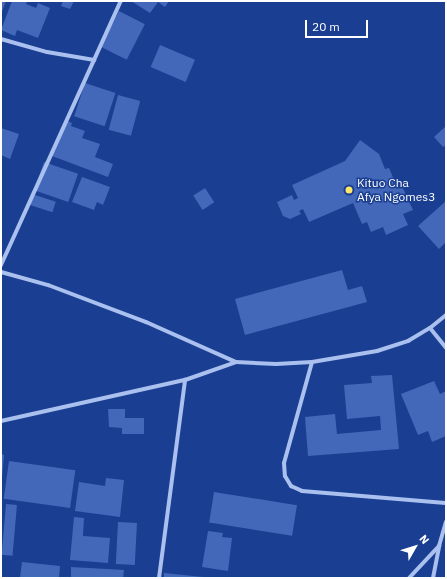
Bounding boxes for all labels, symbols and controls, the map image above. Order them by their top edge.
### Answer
scale bar [307,12,370,38]
text: 20 m [312,19,340,34]
place label: Kituo Cha Afya Ngomes3 [357,176,435,204]
marker: Kituo Cha Afya Ngomes3 [344,185,354,195]
north arrow [395,527,435,567]
text: N [416,532,432,547]

